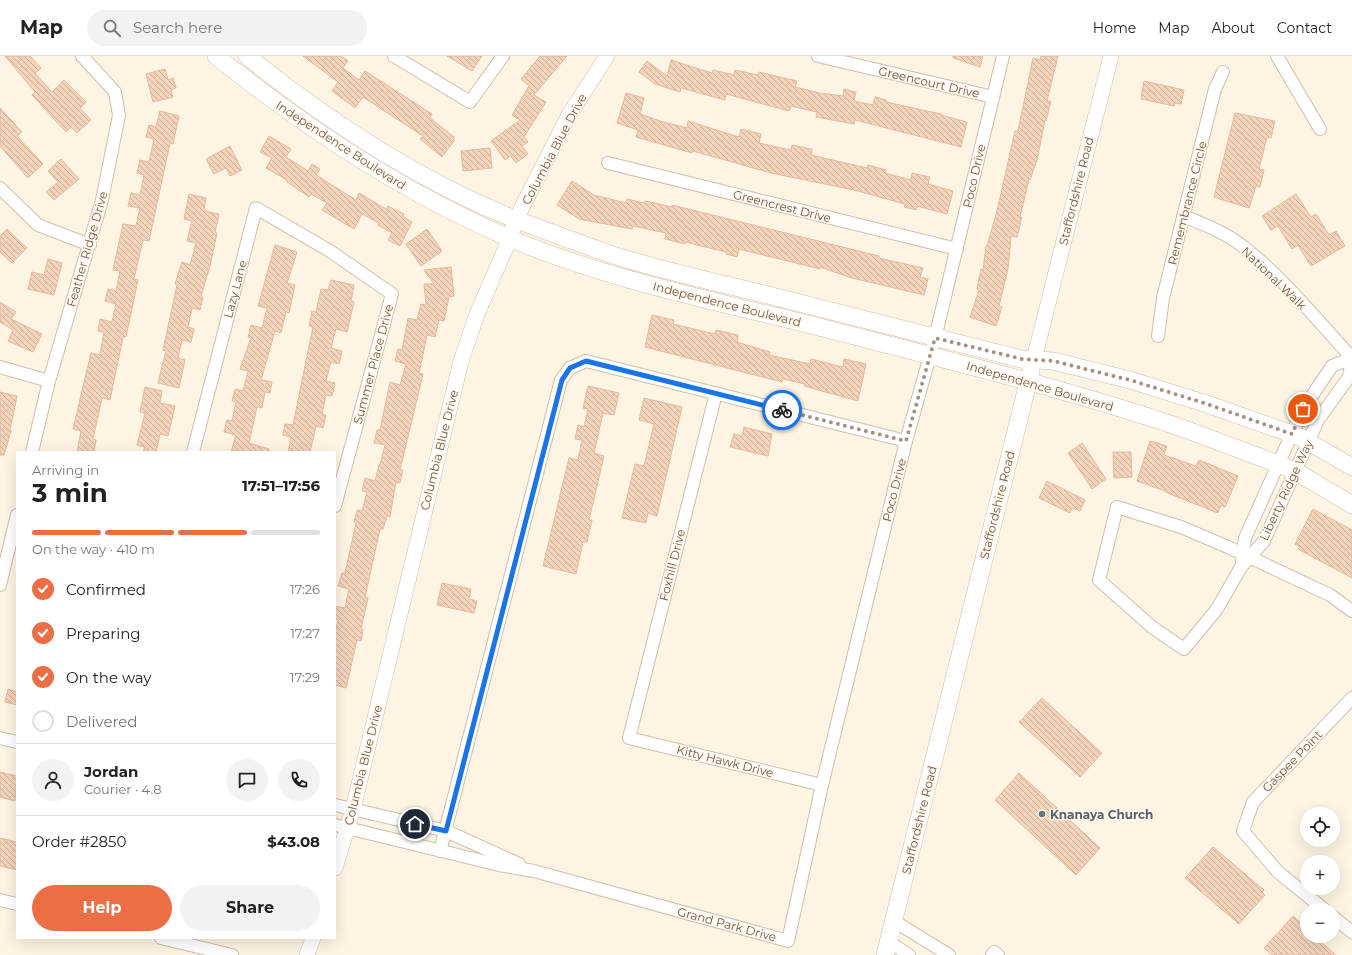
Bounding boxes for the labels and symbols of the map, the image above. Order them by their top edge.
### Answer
street label: Greencourt Drive [877,63,981,101]
street label: Columbia Blue Drive [518,91,590,207]
street label: Independence Boulevard [273,97,409,193]
street label: Staffordshire Road [1055,135,1097,247]
street label: Remembrance Circle [1164,140,1210,266]
street label: Poco Drive [959,143,989,209]
street label: Greencrest Drive [731,187,833,225]
street label: Feather Ridge Drive [63,189,111,309]
street label: National Walk [1239,243,1310,313]
street label: Lazy Lane [220,258,250,320]
street label: Independence Boulevard [651,278,803,330]
street label: Summer Place Drive [350,302,396,426]
street label: Independence Boulevard [965,358,1115,414]
street label: Columbia Blue Drive [417,388,461,512]
courier [762,390,802,430]
pin [1286,392,1320,426]
street label: Liberty Ridge Way [1256,437,1316,543]
street label: Staffordshire Road [976,449,1018,561]
street label: Poco Drive [879,457,909,523]
street label: Foxhill Drive [656,528,688,602]
street label: Columbia Blue Drive [341,703,385,827]
street label: Gaspee Point [1259,727,1325,795]
street label: Kitty Hawk Drive [675,742,775,780]
street label: Staffordshire Road [898,764,940,876]
pin [398,807,432,841]
place label: Knanaya Church [1050,807,1153,822]
marker: Knanaya Church [1037,809,1047,819]
street label: Grand Park Drive [676,904,778,944]

